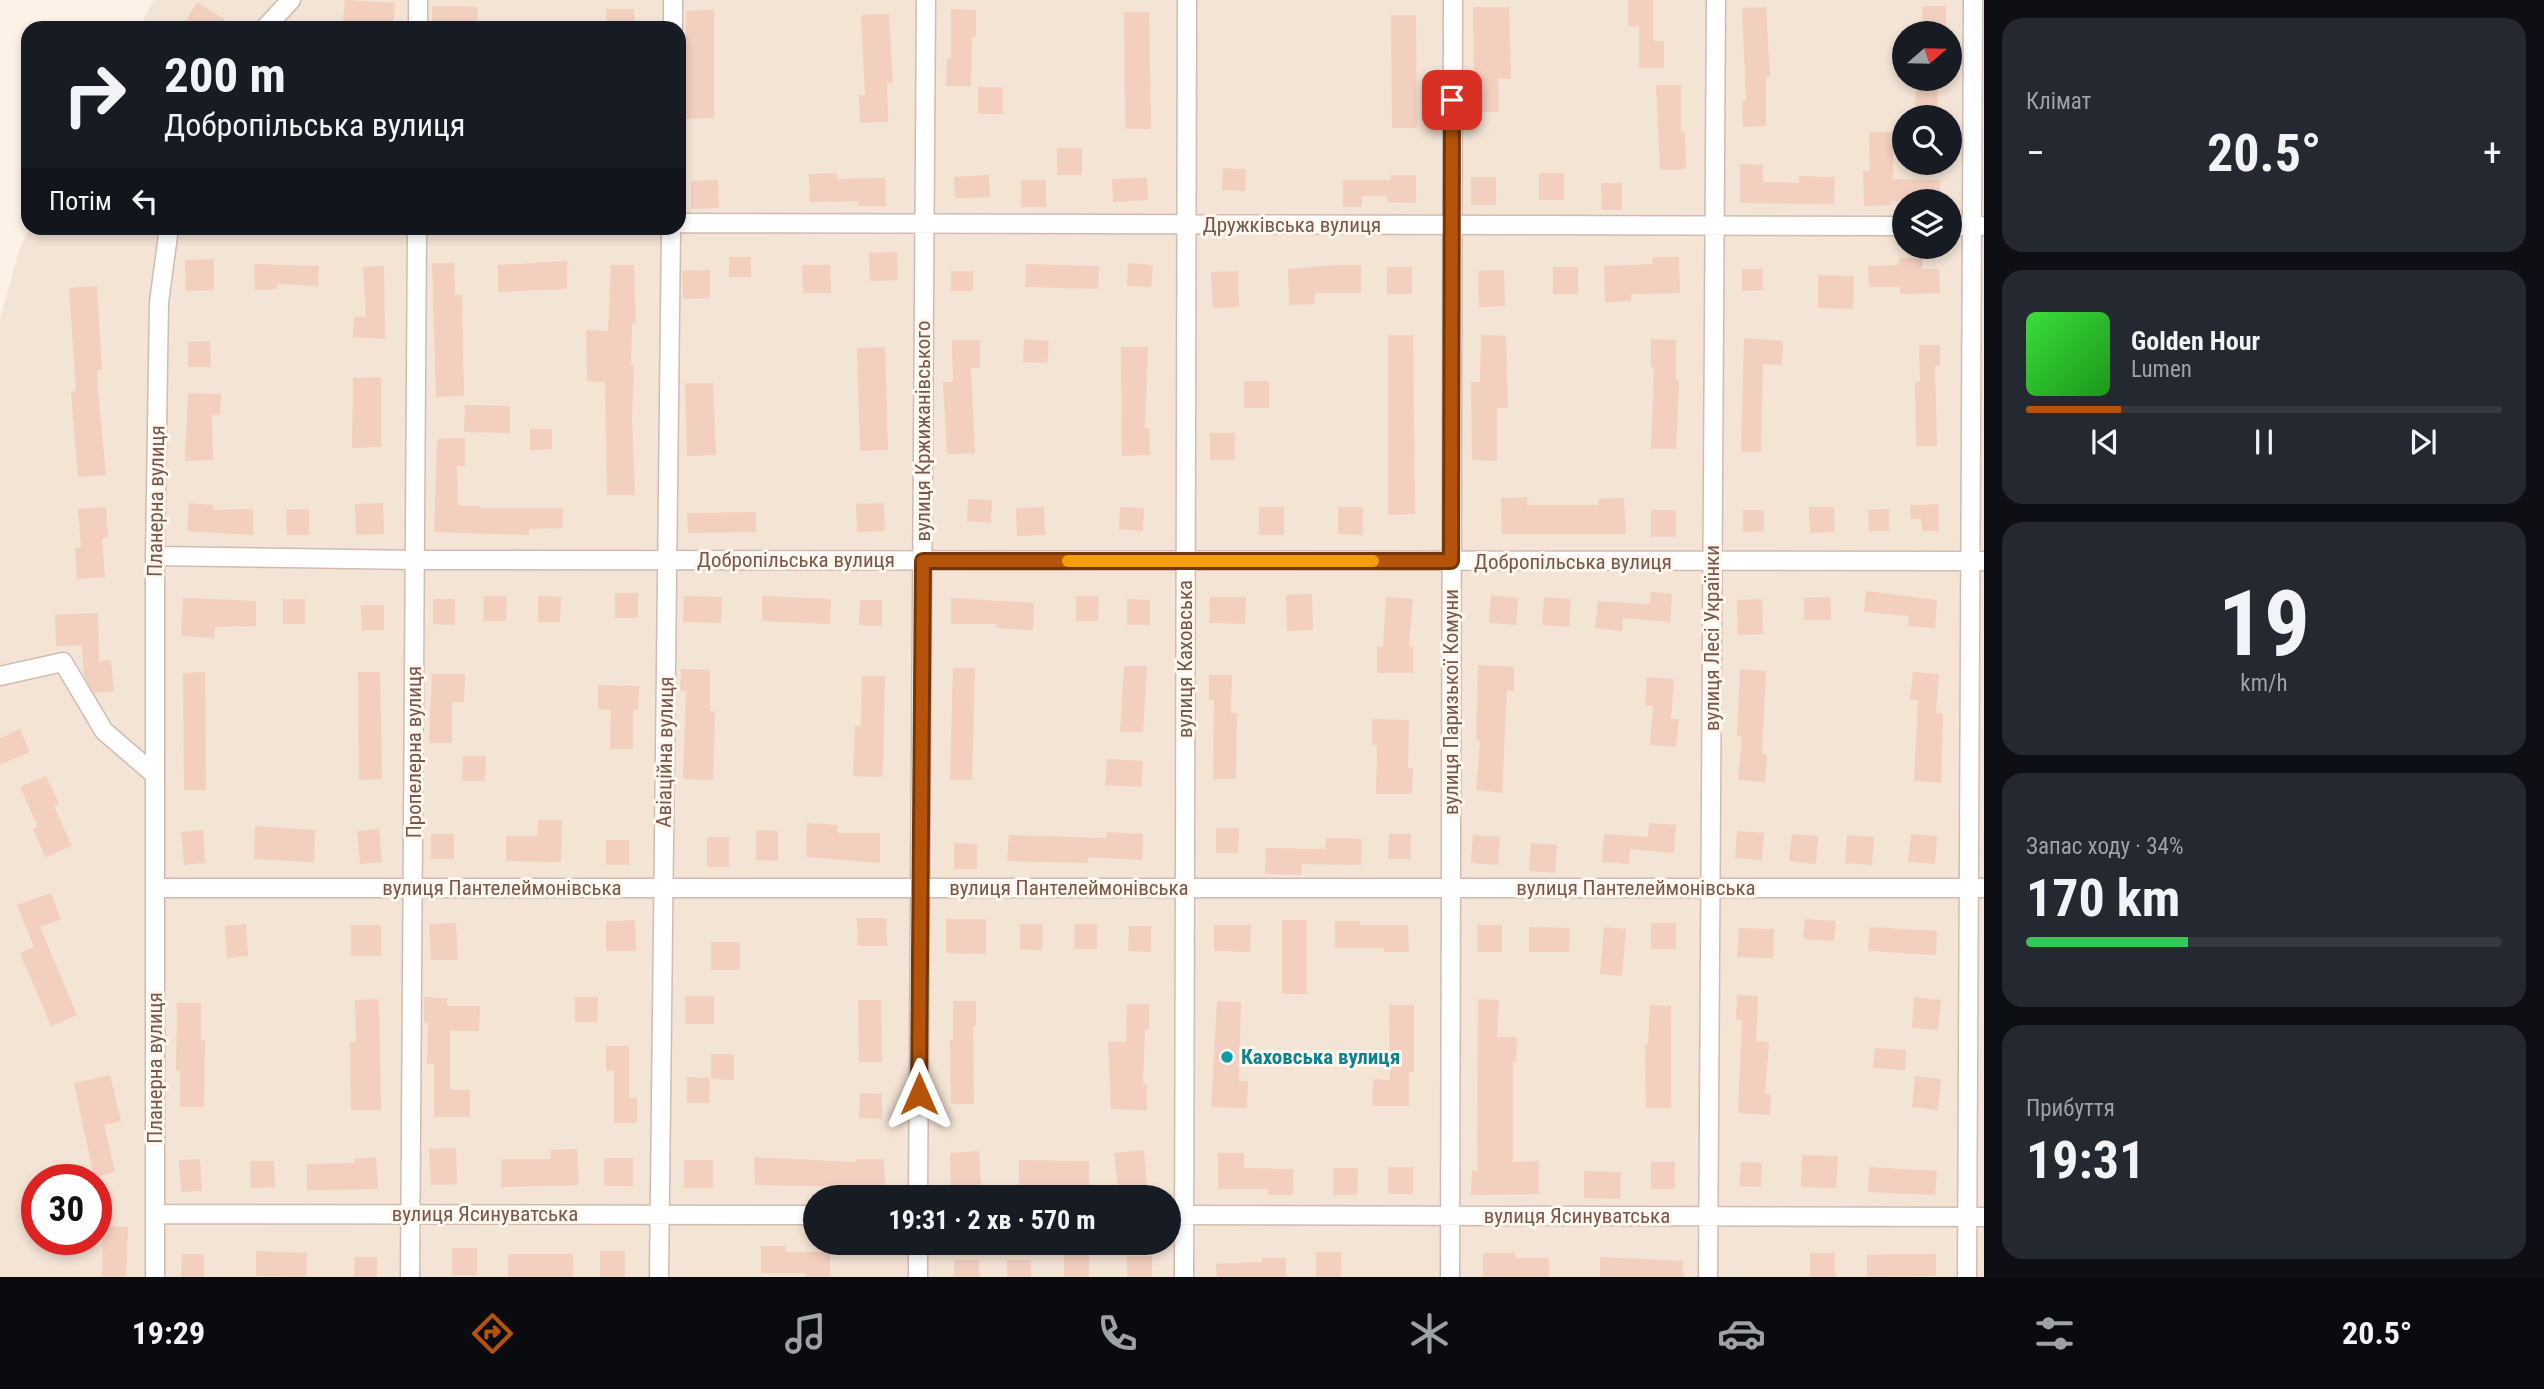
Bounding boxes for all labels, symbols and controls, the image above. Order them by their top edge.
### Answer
north arrow [1892,21,1962,91]
map controls [1892,21,1962,259]
text: 200 m [164,47,286,104]
icon: right [49,49,140,140]
pin [1422,70,1482,130]
icon: arrive [1433,81,1471,119]
text: Клімат [2026,88,2091,115]
button: search [1892,105,1962,175]
text: Добропільська вулиця [164,106,465,144]
text: 20.5° [2207,123,2321,184]
text: − [2026,131,2045,175]
text: + [2483,131,2502,175]
icon: left [126,182,164,220]
text: Потім [49,186,112,216]
button: layers [1892,189,1962,259]
street label: Дружківська вулиця [1203,213,1381,237]
street label: вулиця Кржижанівського [911,321,935,541]
text: Golden Hour [2131,326,2260,356]
text: Lumen [2131,356,2192,383]
icon: previous [2086,423,2124,461]
icon: pause [2245,423,2283,461]
icon: next [2404,423,2442,461]
street label: Планерна вулиця [143,425,169,577]
street label: вулиця Лесі Українки [1700,545,1724,731]
street label: Добропільська вулиця [697,548,895,572]
street label: Добропільська вулиця [1474,550,1672,574]
text: 19 [2218,571,2310,677]
street label: вулиця Каховська [1173,580,1197,738]
street label: вулиця Паризької Комуни [1439,589,1463,815]
street label: Пропелерна вулиця [402,666,426,838]
text: km/h [2240,670,2288,697]
street label: Авіаційна вулиця [652,676,678,828]
text: Запас ходу · 34% [2026,833,2184,860]
text: 170 km [2026,868,2180,929]
street label: вулиця Пантелеймонівська [382,876,622,900]
street label: вулиця Пантелеймонівська [949,876,1189,900]
street label: вулиця Пантелеймонівська [1516,876,1756,900]
street label: Планерна вулиця [143,992,167,1144]
place label: Каховська вулиця [1241,1045,1400,1069]
marker: Каховська вулиця [1219,1049,1235,1065]
position arrow [882,1057,956,1131]
text: Прибуття [2026,1095,2115,1122]
text: 19:31 [2026,1130,2145,1191]
speed limit sign: 30 [21,1164,112,1255]
street label: вулиця Ясинуватська [392,1202,578,1226]
street label: вулиця Ясинуватська [1484,1204,1670,1228]
text: 19:31 · 2 хв · 570 m [889,1205,1095,1235]
icon: directions [468,1309,517,1358]
icon: music [781,1309,830,1358]
icon: phone [1093,1309,1142,1358]
icon: climate [1405,1309,1454,1358]
icon: car [1717,1309,1766,1358]
icon: filters [2030,1309,2079,1358]
text: 19:29 [132,1314,205,1352]
text: 20.5° [2342,1314,2412,1352]

